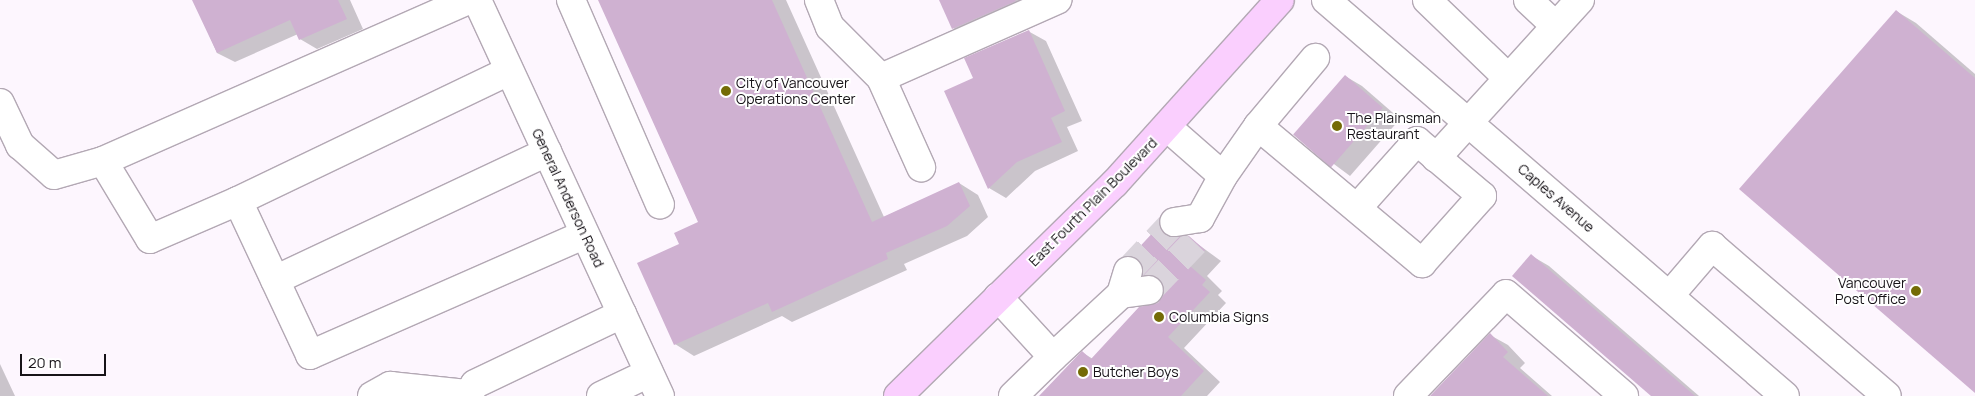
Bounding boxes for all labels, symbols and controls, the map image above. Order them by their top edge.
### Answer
place label: City of Vancouver Operations Center [736,75,856,108]
marker: City of Vancouver Operations Center [720,85,732,97]
place label: The Plainsman Restaurant [1347,110,1441,142]
marker: The Plainsman Restaurant [1331,120,1343,132]
street label: General Anderson Road [528,126,608,270]
street label: East Fourth Plain Boulevard [1025,134,1161,270]
street label: Caples Avenue [1514,160,1598,236]
place label: Vancouver Post Office [1835,275,1906,308]
marker: Vancouver Post Office [1910,285,1922,297]
place label: Columbia Signs [1169,309,1269,325]
marker: Columbia Signs [1153,311,1165,323]
scale bar [22,344,109,376]
text: 20 m [28,352,61,373]
place label: Butcher Boys [1093,364,1179,380]
marker: Butcher Boys [1077,366,1089,378]

